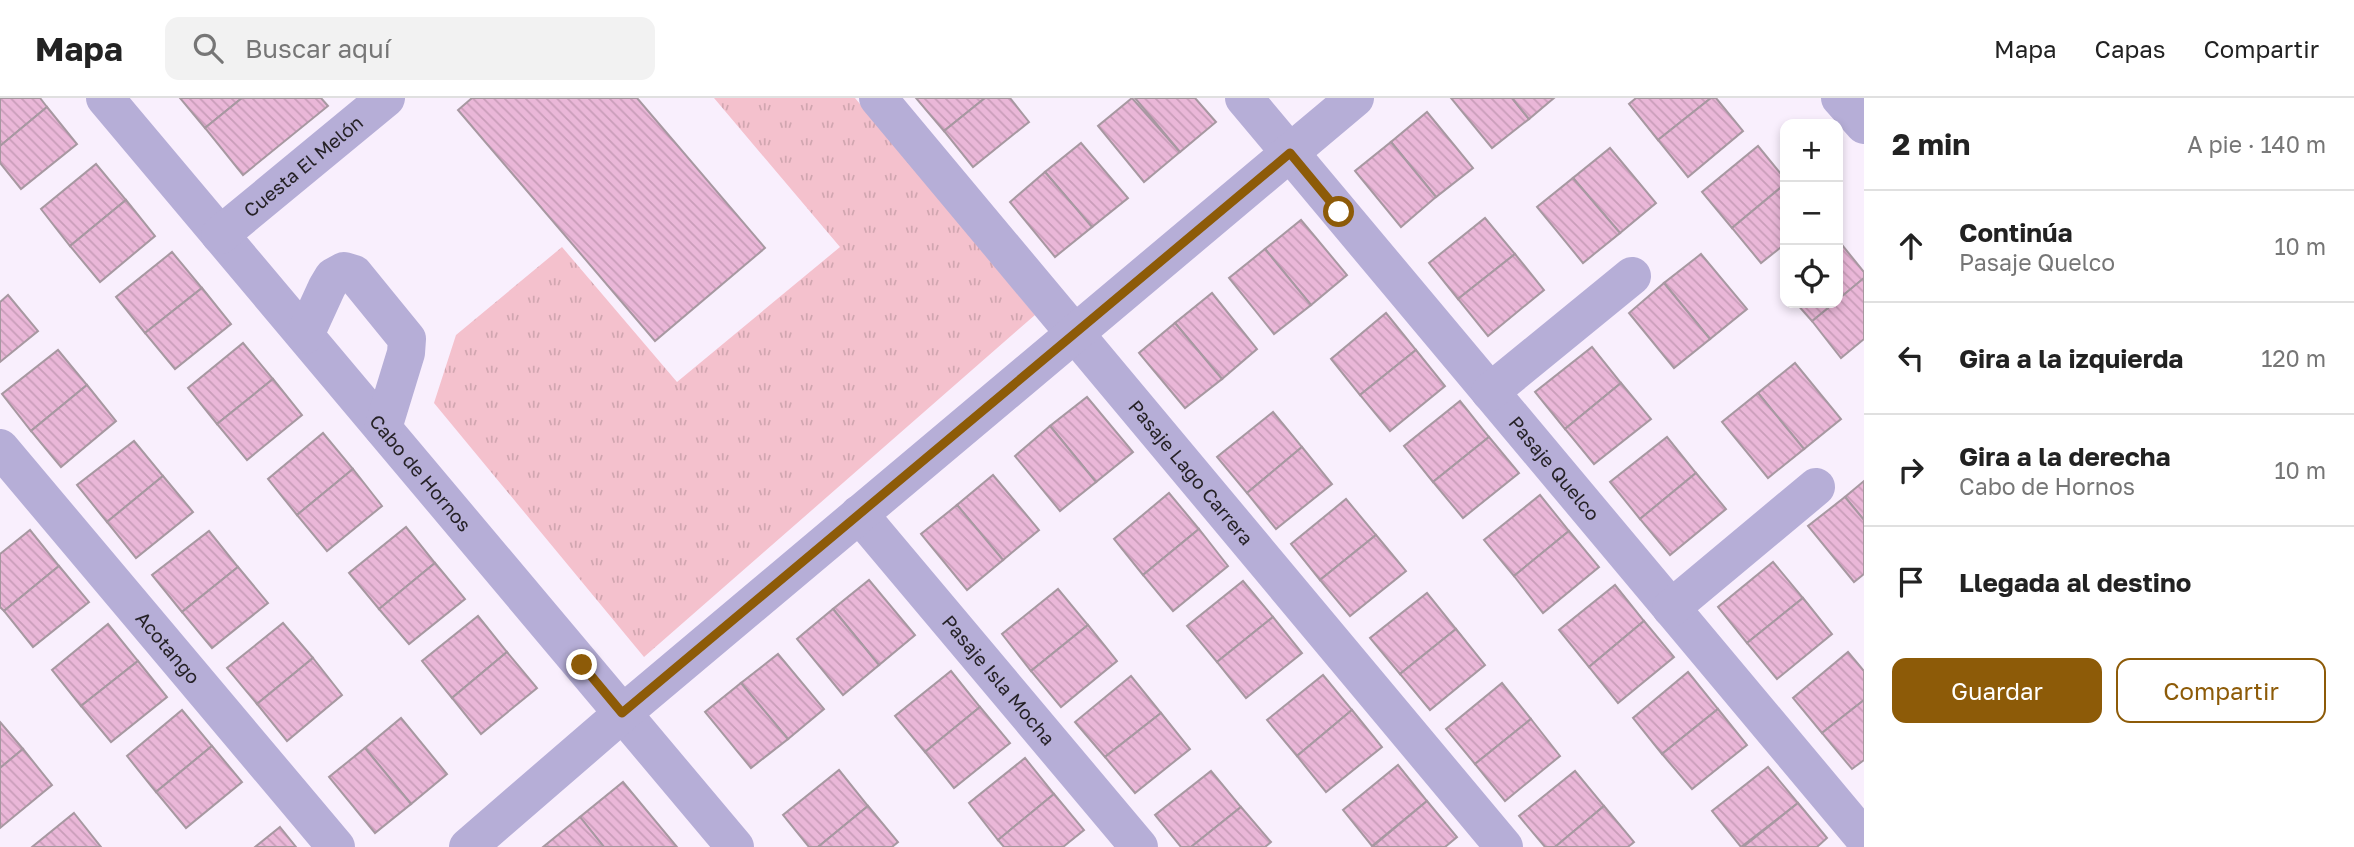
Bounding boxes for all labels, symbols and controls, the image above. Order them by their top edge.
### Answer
search box [165,17,655,80]
text: Mapa [35,29,123,68]
icon: search [189,29,227,67]
text: Buscar aquí [245,33,391,64]
text: Mapa [1994,34,2057,63]
text: Capas [2095,34,2165,63]
text: Compartir [2203,34,2319,63]
street label: Cuesta El Melón [239,110,367,222]
map controls [1780,119,1843,308]
button: + [1780,119,1843,182]
text: 2 min [1892,126,1970,162]
text: A pie · 140 m [2187,130,2326,158]
button: − [1780,182,1843,245]
route start [1323,196,1354,227]
text: Continúa [1959,217,2073,248]
icon: ahead [1892,227,1930,265]
text: 10 m [2274,232,2326,260]
button: locate [1780,245,1843,308]
text: Pasaje Quelco [1959,248,2115,276]
icon: left [1892,339,1930,377]
text: Gira a la izquierda [1959,343,2183,374]
text: 120 m [2261,344,2326,372]
street label: Pasaje Lago Carrera [1124,395,1258,549]
street label: Cabo de Hornos [365,410,476,536]
street label: Pasaje Quelco [1504,411,1605,525]
text: Gira a la derecha [1959,441,2171,472]
icon: right [1892,451,1930,489]
text: 10 m [2274,456,2326,484]
text: Cabo de Hornos [1959,472,2135,500]
icon: arrive [1892,563,1930,601]
text: Llegada al destino [1959,567,2191,598]
street label: Acotango [132,606,205,688]
street label: Pasaje Isla Mocha [938,610,1060,750]
route end [566,649,597,680]
button: Guardar [1892,658,2102,723]
button: Compartir [2116,658,2326,723]

